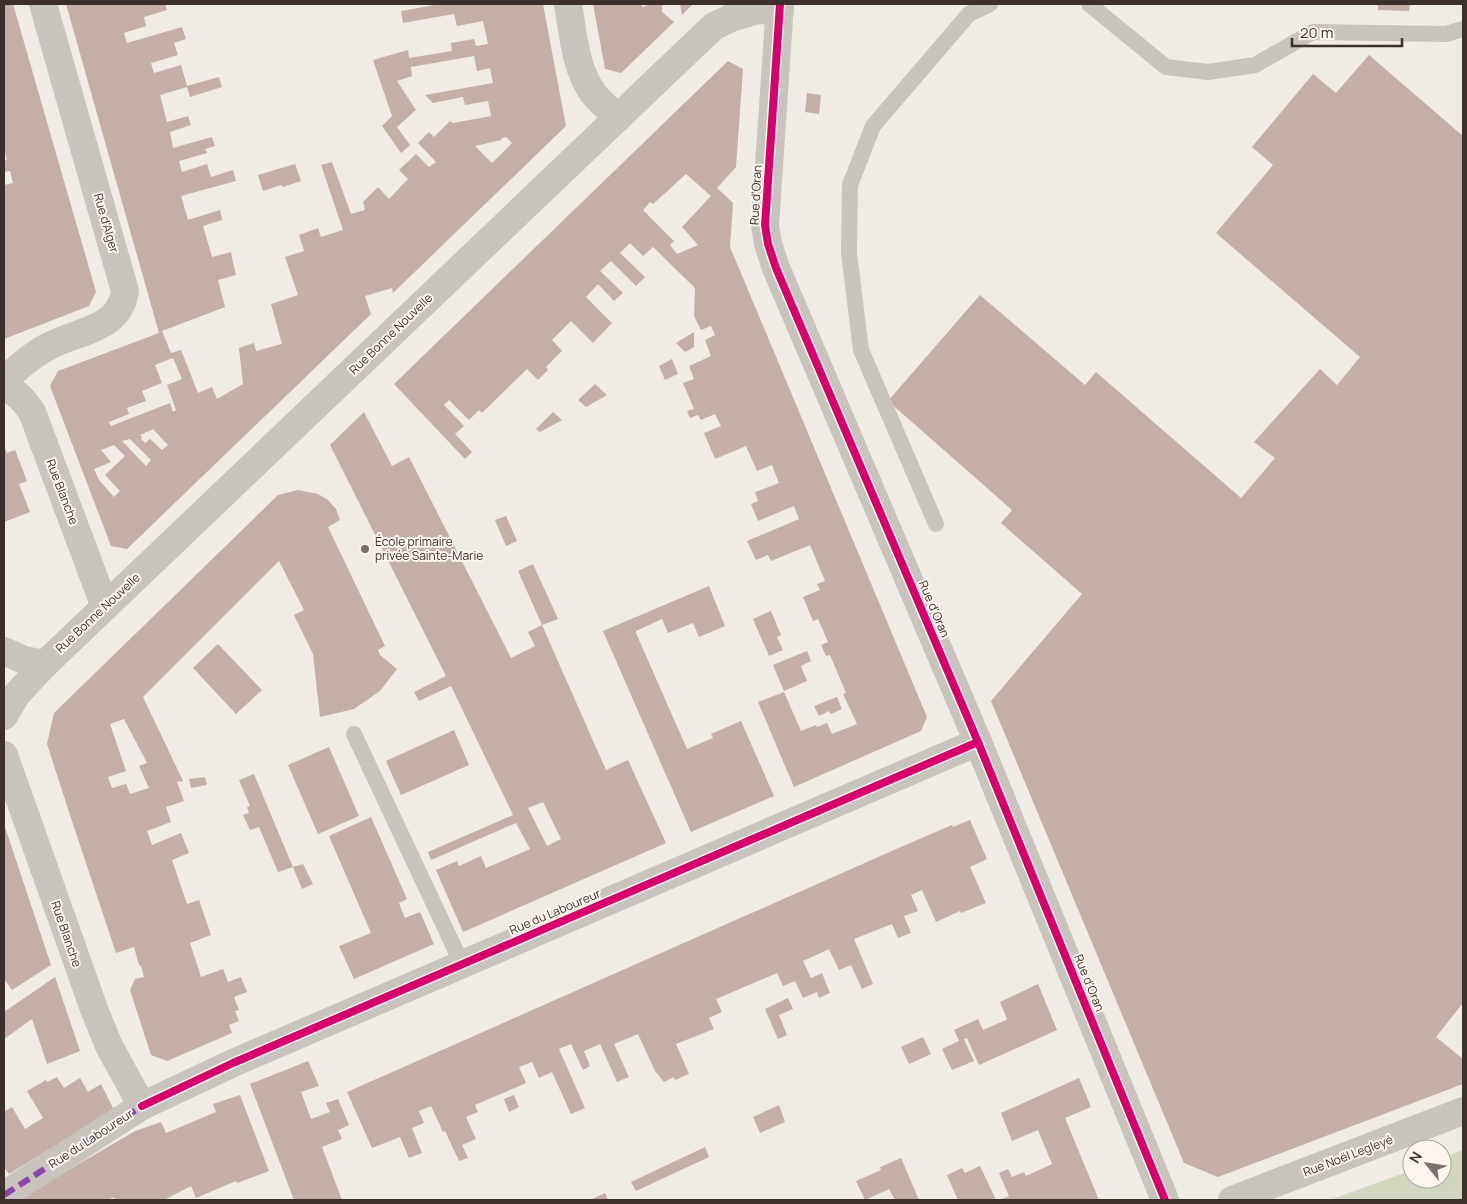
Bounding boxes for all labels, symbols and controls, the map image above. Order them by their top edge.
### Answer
scale bar [1292,15,1402,47]
text: 20 m [1300,22,1333,43]
street label: Rue d'Oran [745,164,766,226]
street label: Rue d'Alger [90,191,123,255]
street label: Rue Bonne Nouvelle [345,289,436,378]
street label: Rue Blanche [42,457,83,527]
place label: École primaire privée Sainte-Marie [375,533,483,564]
marker: École primaire privée Sainte-Marie [359,543,371,555]
street label: Rue Bonne Nouvelle [52,569,144,656]
street label: Rue d'Oran [915,578,954,640]
street label: Rue du Laboureur [507,884,604,938]
street label: Rue Blanche [47,899,86,969]
street label: Rue d'Oran [1070,952,1109,1014]
street label: Rue du Laboureur [45,1105,137,1172]
street label: Rue Noël Legleyé [1300,1131,1395,1180]
north arrow [1402,1139,1452,1189]
text: N [1405,1148,1426,1166]

